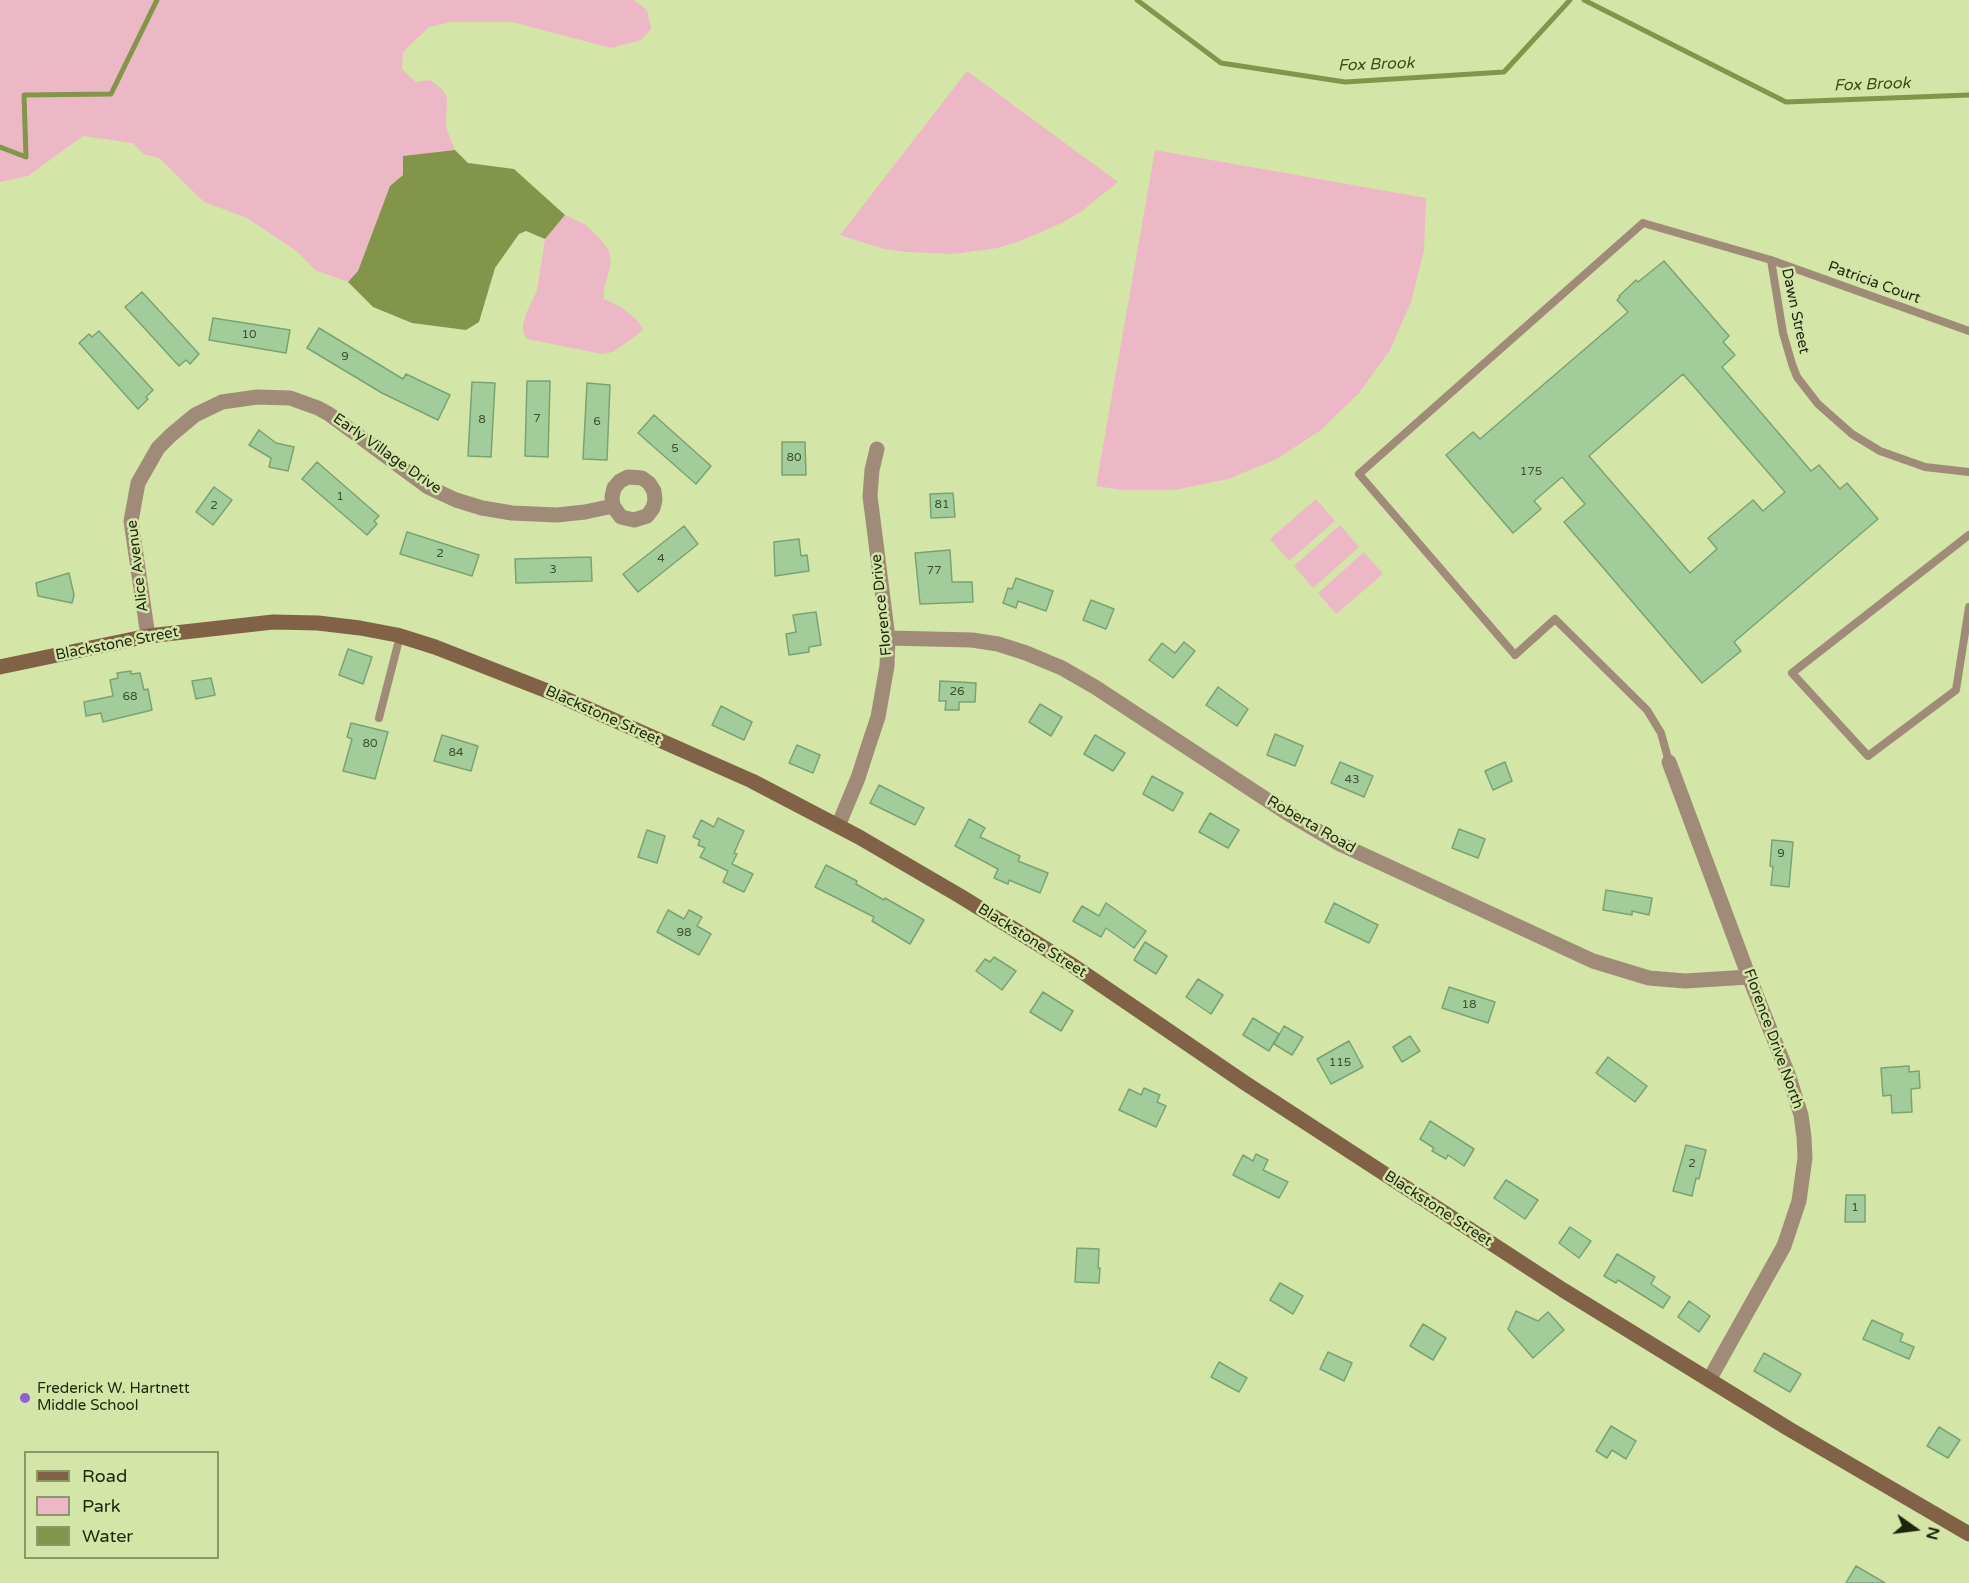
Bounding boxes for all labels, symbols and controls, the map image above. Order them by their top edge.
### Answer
water label: Fox Brook [1337,54,1415,76]
water label: Fox Brook [1833,74,1911,96]
street label: Patricia Court [1825,258,1923,308]
street label: Dawn Street [1777,266,1813,356]
house number: 10 [241,328,257,342]
house number: 9 [341,350,349,364]
street label: Early Village Drive [329,410,445,498]
house number: 7 [533,412,541,426]
house number: 8 [478,413,486,427]
house number: 6 [593,415,601,429]
house number: 5 [671,442,679,456]
house number: 80 [786,451,802,465]
house number: 175 [1520,465,1542,479]
house number: 1 [336,490,344,504]
house number: 81 [934,498,950,512]
house number: 2 [210,499,218,513]
street label: Alice Avenue [123,519,153,613]
house number: 2 [436,547,444,561]
house number: 4 [657,552,665,566]
street label: Florence Drive [868,553,896,657]
house number: 3 [549,563,557,577]
house number: 77 [926,564,942,578]
street label: Blackstone Street [54,623,180,665]
street label: Blackstone Street [542,682,664,750]
house number: 26 [949,685,965,699]
house number: 68 [122,690,138,704]
house number: 80 [362,737,378,751]
house number: 84 [448,746,464,760]
house number: 43 [1344,773,1360,787]
street label: Roberta Road [1264,792,1358,858]
house number: 9 [1777,847,1785,861]
street label: Blackstone Street [974,900,1090,982]
house number: 98 [676,926,692,940]
street label: Florence Drive North [1739,967,1807,1111]
house number: 18 [1461,998,1477,1012]
house number: 115 [1329,1056,1351,1070]
house number: 2 [1688,1157,1696,1171]
street label: Blackstone Street [1381,1167,1495,1251]
house number: 1 [1851,1201,1859,1215]
place label: Frederick W. Hartnett Middle School [37,1380,190,1415]
marker: Frederick W. Hartnett Middle School [18,1391,32,1405]
legend [24,1451,219,1559]
text: Road [82,1465,127,1487]
text: Park [82,1495,120,1517]
north arrow [1885,1499,1945,1559]
text: Water [82,1525,133,1547]
text: N [1921,1525,1944,1542]

